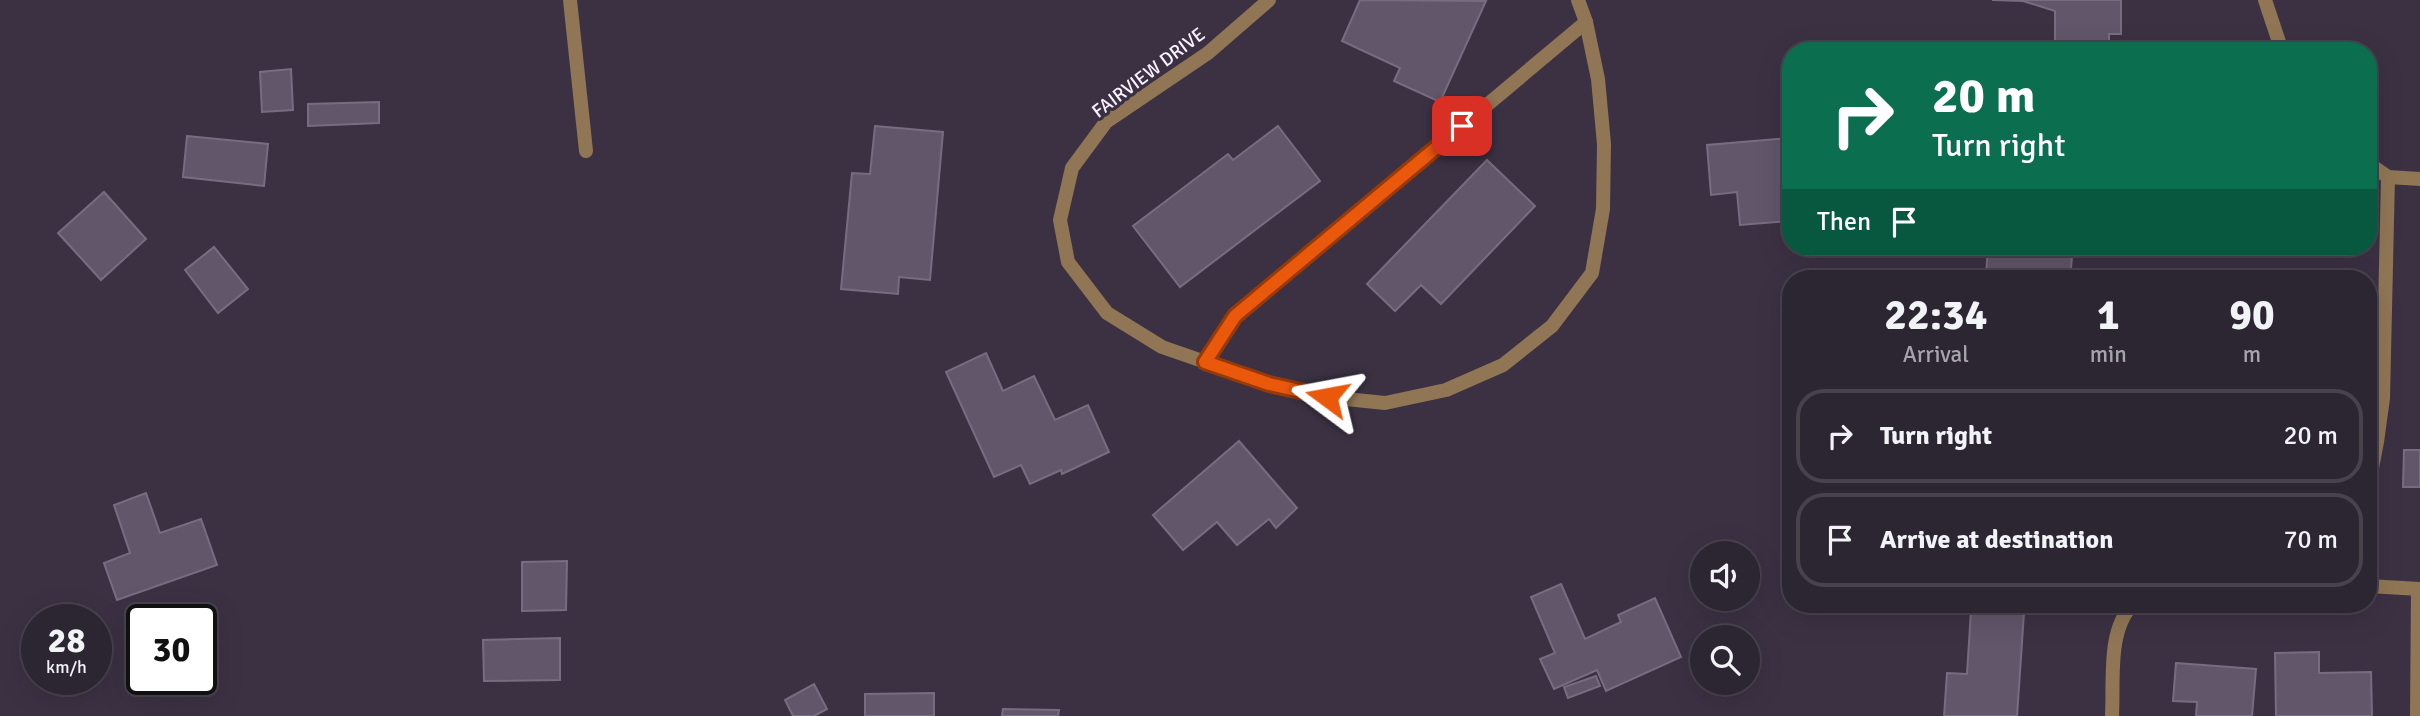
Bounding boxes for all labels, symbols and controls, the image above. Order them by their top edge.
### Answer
street label: FAIRVIEW DRIVE [1087,22,1210,123]
text: 20 m [1932,66,2035,126]
icon: right [1817,70,1908,161]
pin [1432,96,1492,156]
icon: arrive [1443,107,1481,145]
text: Turn right [1932,126,2065,165]
icon: arrive [1885,203,1923,241]
text: Then [1817,206,1871,238]
text: 22:34 [1884,290,1987,341]
text: 1 [2097,290,2120,341]
text: 90 [2229,290,2275,341]
text: Arrival [1903,340,1969,369]
text: min [2090,340,2127,369]
text: m [2243,340,2261,369]
position arrow [1290,360,1364,434]
icon: right [1821,417,1859,455]
text: Turn right [1880,420,1992,452]
text: 20 m [2283,420,2338,452]
icon: arrive [1821,521,1859,559]
text: Arrive at destination [1880,524,2113,556]
text: 70 m [2283,524,2338,556]
map controls [1690,541,1760,695]
button: sound [1690,541,1760,611]
speed limit sign: 30 [126,604,217,695]
text: 28 [48,619,85,662]
button: search [1690,625,1760,695]
text: km/h [46,656,87,678]

